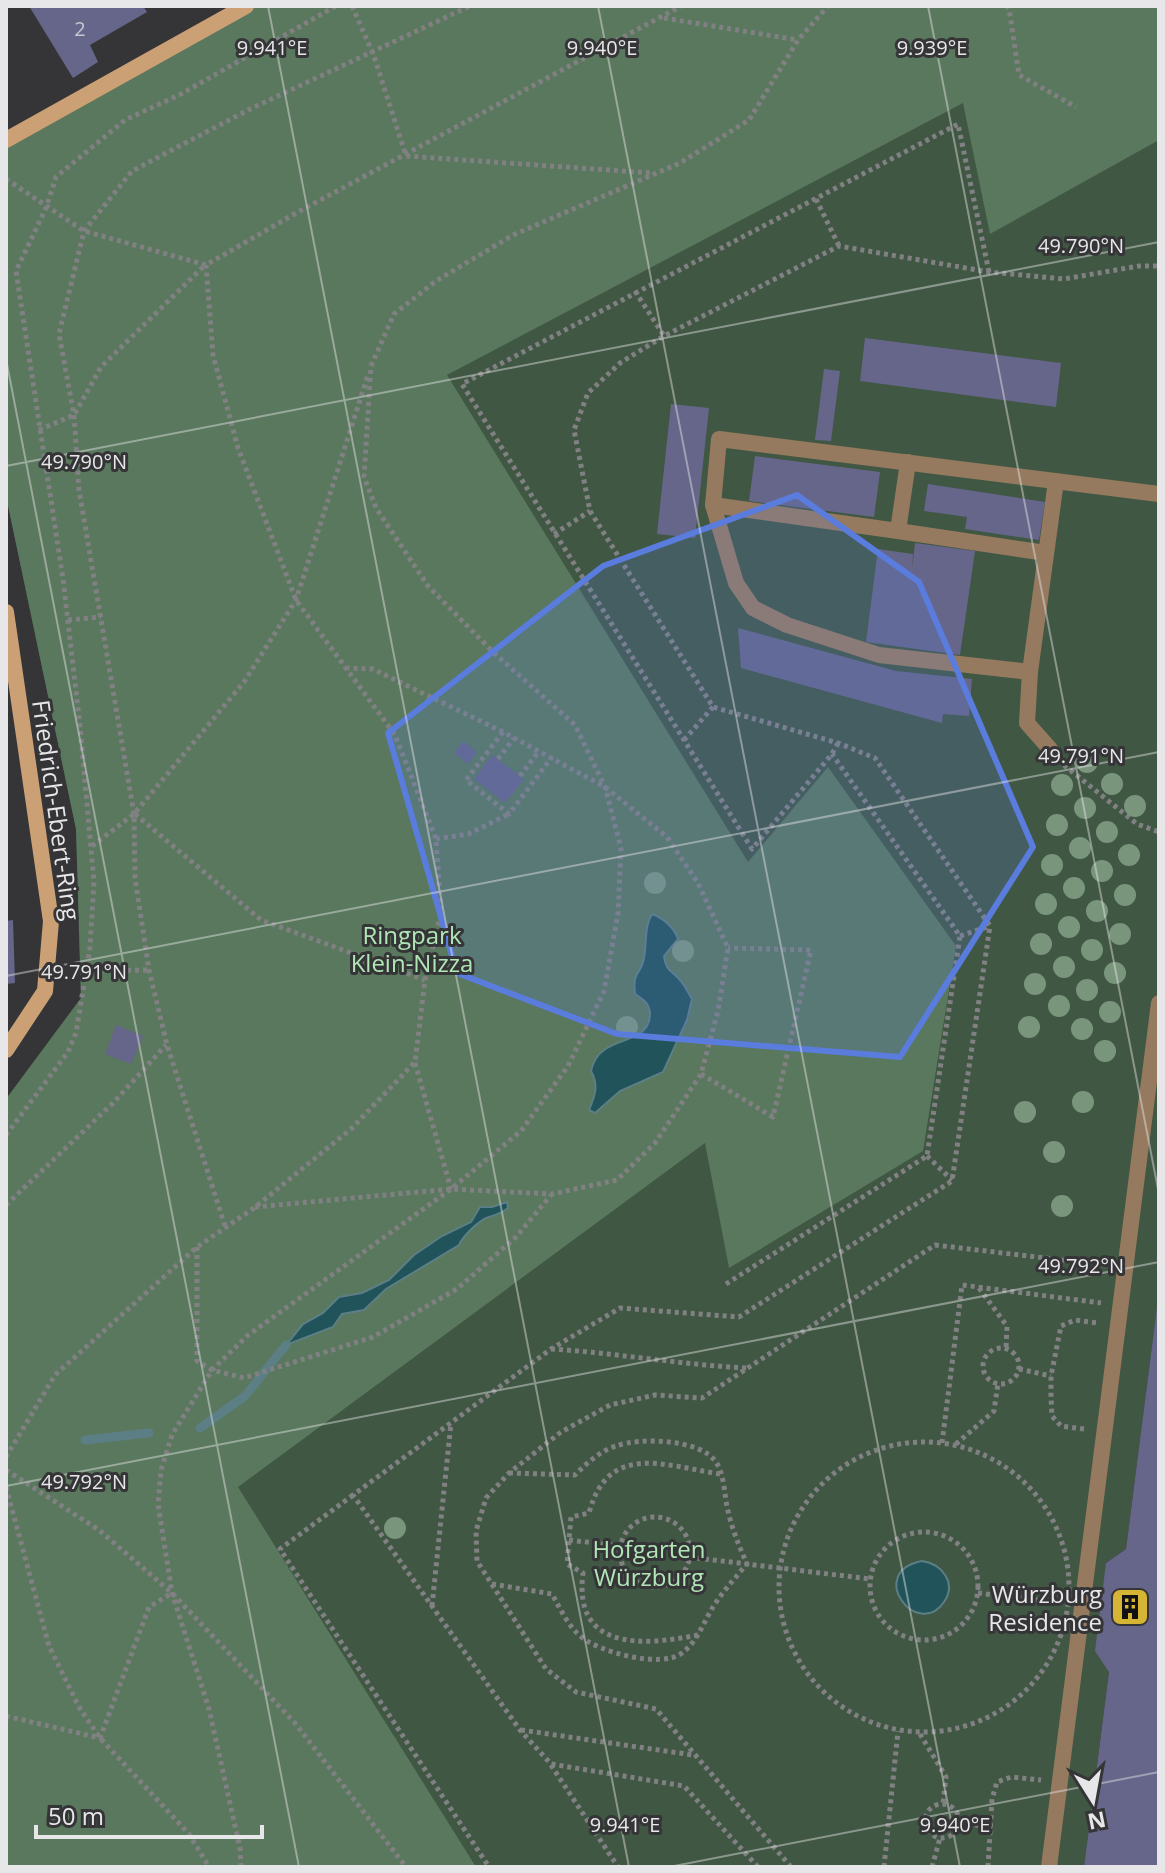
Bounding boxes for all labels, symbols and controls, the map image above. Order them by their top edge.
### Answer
house number: 2 [74,15,86,42]
text: 9.941°E [237,34,307,61]
text: 9.940°E [567,34,637,61]
text: 9.939°E [897,34,967,61]
text: 49.790°N [1038,232,1124,259]
text: 49.790°N [41,448,127,475]
street label: Friedrich-Ebert-Ring [25,698,89,922]
text: 49.791°N [1038,742,1124,769]
park label: Ringpark Klein-Nizza [351,918,473,979]
text: 49.791°N [41,958,127,985]
text: 49.792°N [1038,1252,1124,1279]
text: 49.792°N [41,1468,127,1495]
park label: Hofgarten Würzburg [592,1532,706,1593]
place label: Würzburg Residence [988,1577,1102,1638]
building icon: Würzburg Residence [1109,1586,1151,1628]
north arrow [1053,1761,1133,1841]
scale bar [36,1789,262,1839]
text: 50 m [48,1799,104,1832]
text: N [1085,1805,1109,1838]
text: 9.941°E [590,1811,660,1838]
text: 9.940°E [920,1811,990,1838]

